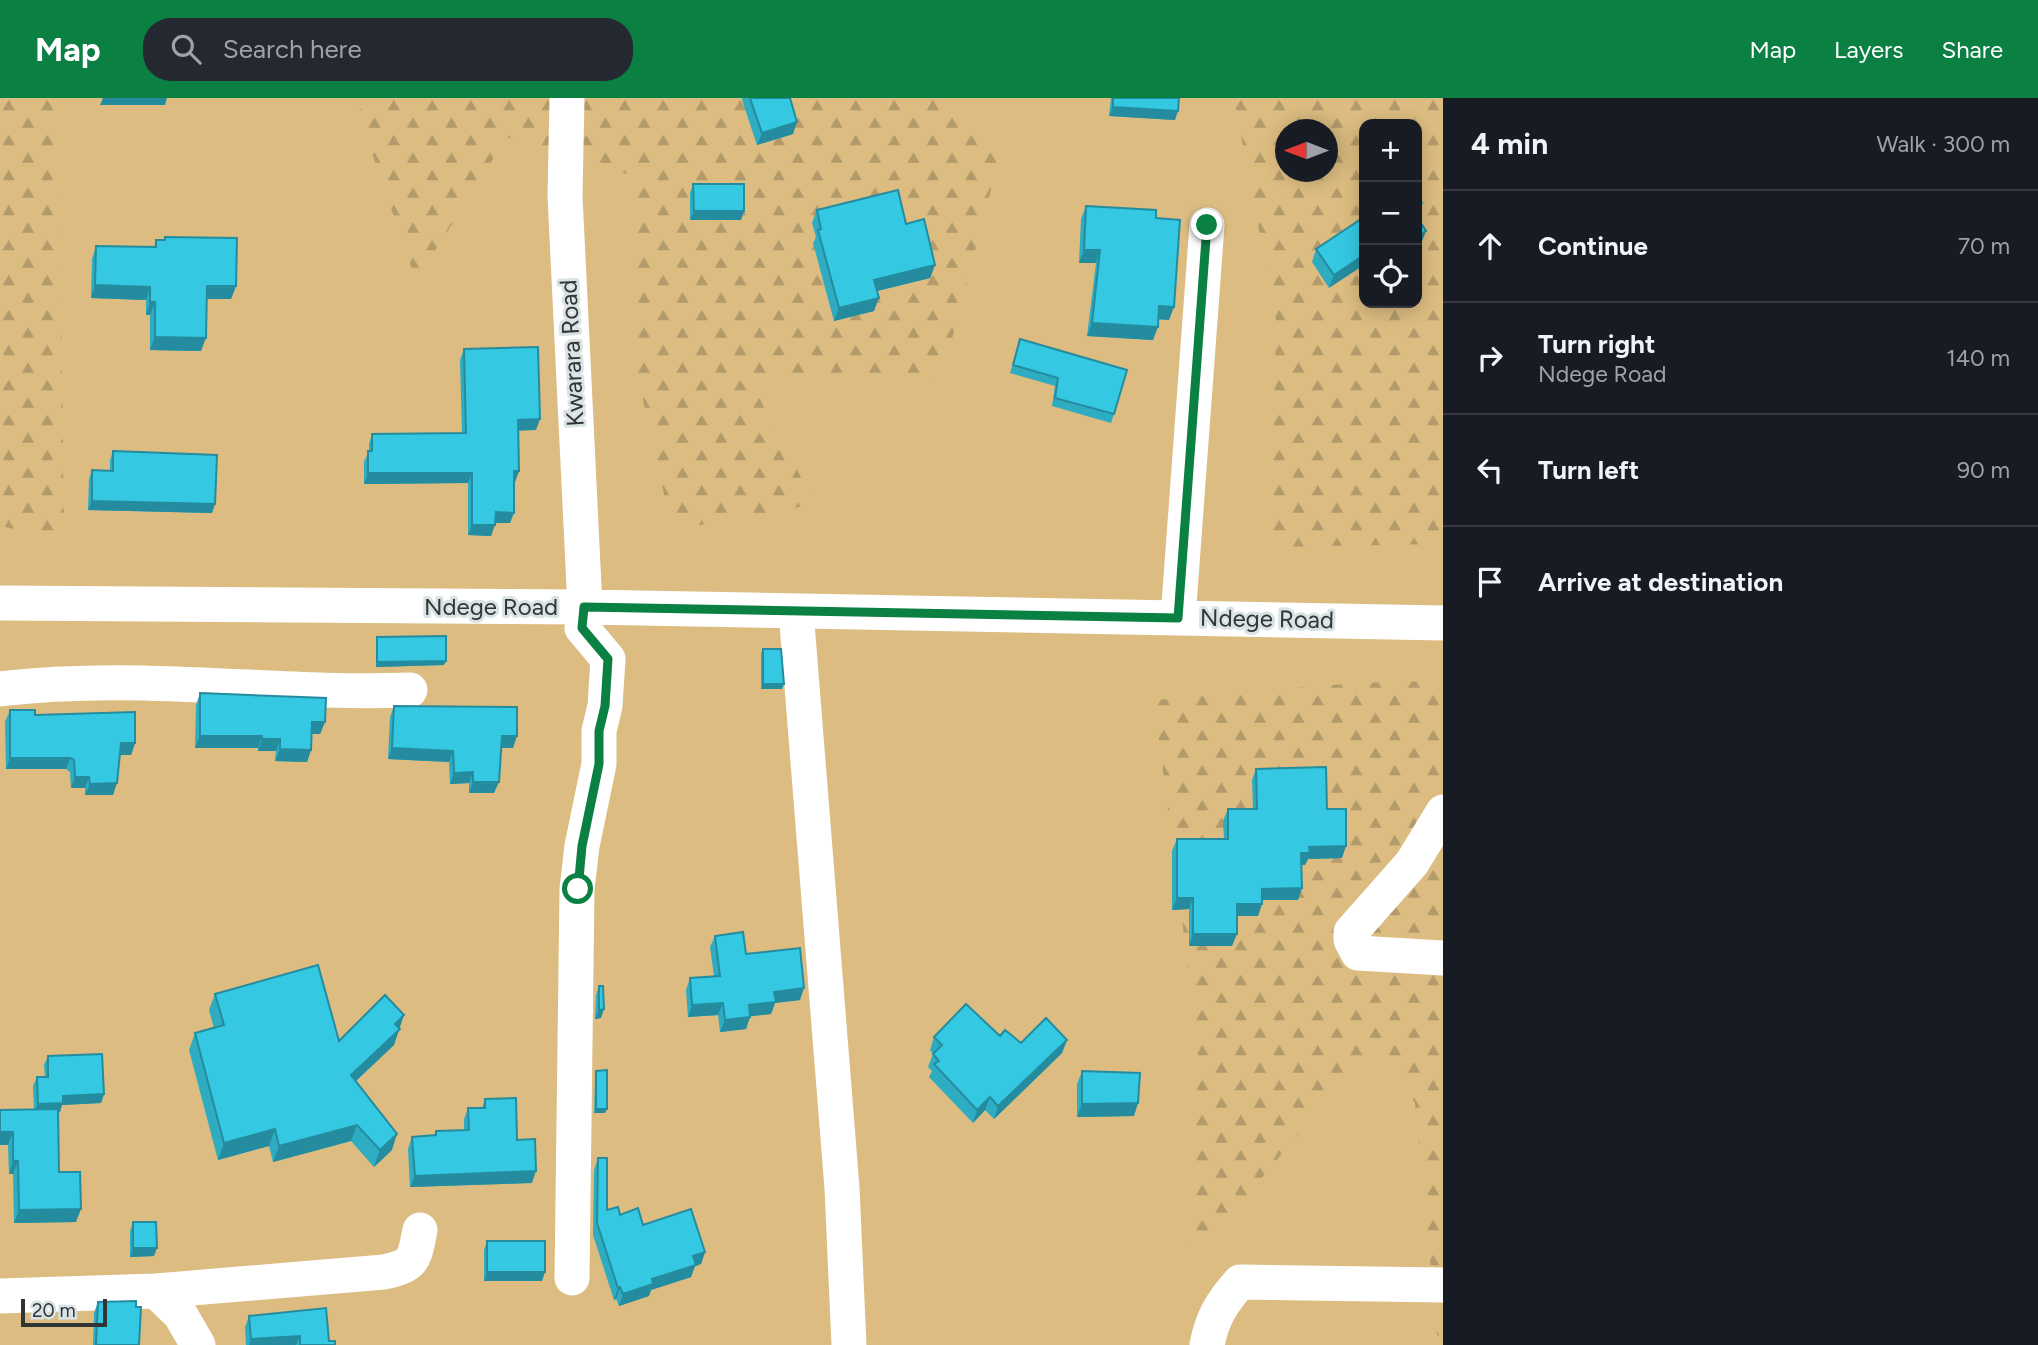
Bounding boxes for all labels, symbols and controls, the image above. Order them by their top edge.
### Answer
search box [143,18,633,81]
text: Map [35,30,101,69]
icon: search [167,30,205,68]
text: Search here [223,33,362,65]
text: Map [1749,35,1796,64]
text: Layers [1834,35,1903,64]
text: Share [1941,35,2003,64]
north arrow [1275,119,1338,182]
map controls [1359,119,1422,308]
button: + [1359,119,1422,182]
text: 4 min [1471,125,1548,162]
text: Walk · 300 m [1876,130,2010,158]
button: − [1359,182,1422,245]
route end [1191,209,1222,240]
icon: ahead [1471,227,1509,265]
text: Continue [1538,230,1648,262]
text: 70 m [1958,232,2010,260]
button: locate [1359,245,1422,308]
street label: Kwarara Road [553,279,590,427]
text: Turn right [1538,328,1655,360]
icon: right [1471,339,1509,377]
text: 140 m [1946,344,2010,372]
text: Ndege Road [1538,360,1667,388]
icon: left [1471,451,1509,489]
text: Turn left [1538,454,1639,486]
text: 90 m [1957,456,2010,484]
icon: arrive [1471,563,1509,601]
text: Arrive at destination [1538,566,1783,598]
street label: Ndege Road [424,592,558,621]
street label: Ndege Road [1200,603,1334,634]
route start [562,873,593,904]
scale bar [21,1296,107,1328]
text: 20 m [32,1299,76,1322]

